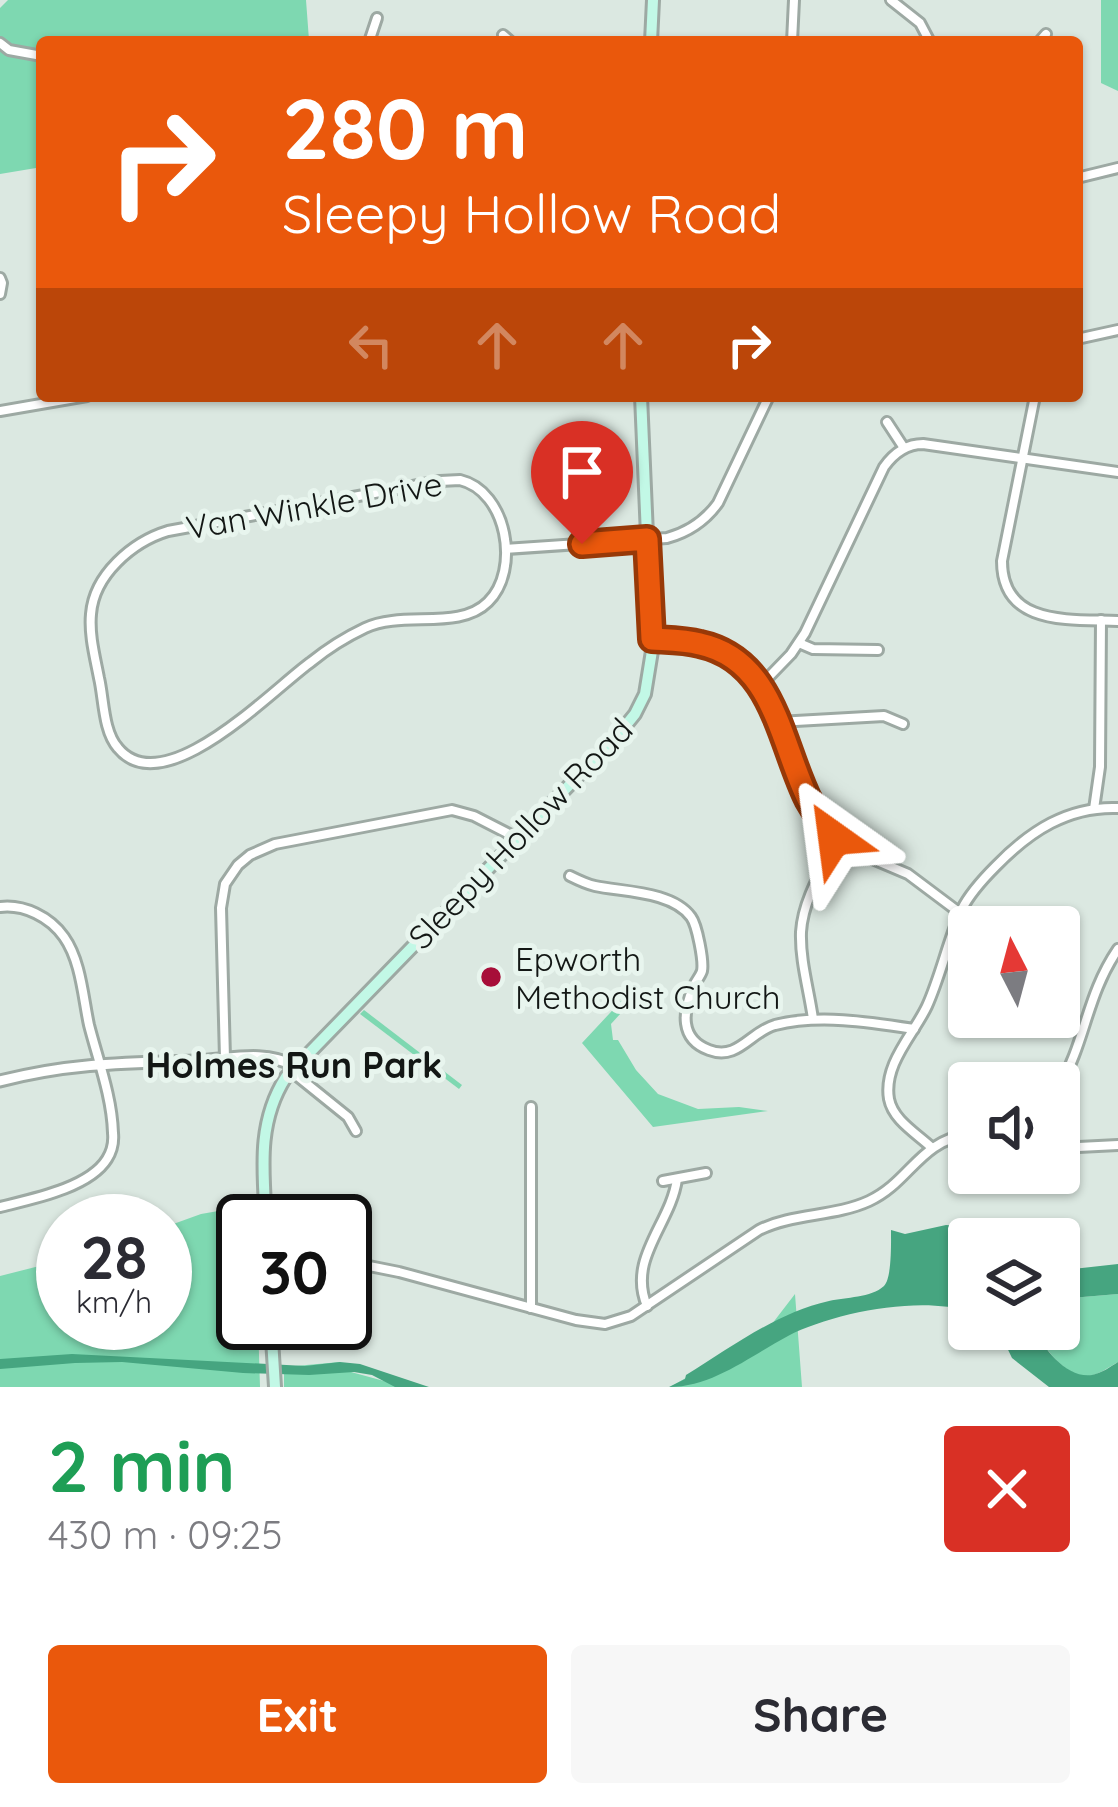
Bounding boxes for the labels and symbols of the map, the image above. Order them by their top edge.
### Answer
pin [531,421,633,544]
street label: Van Winkle Drive [183,462,445,548]
street label: Sleepy Hollow Road [399,709,641,957]
position arrow [771,775,897,901]
north arrow [948,906,1080,1038]
place label: Epworth Methodist Church [515,938,780,1017]
marker: Epworth Methodist Church [478,964,504,990]
district label: Holmes Run Park [145,1042,443,1087]
speed limit sign: 30 [216,1194,372,1350]

